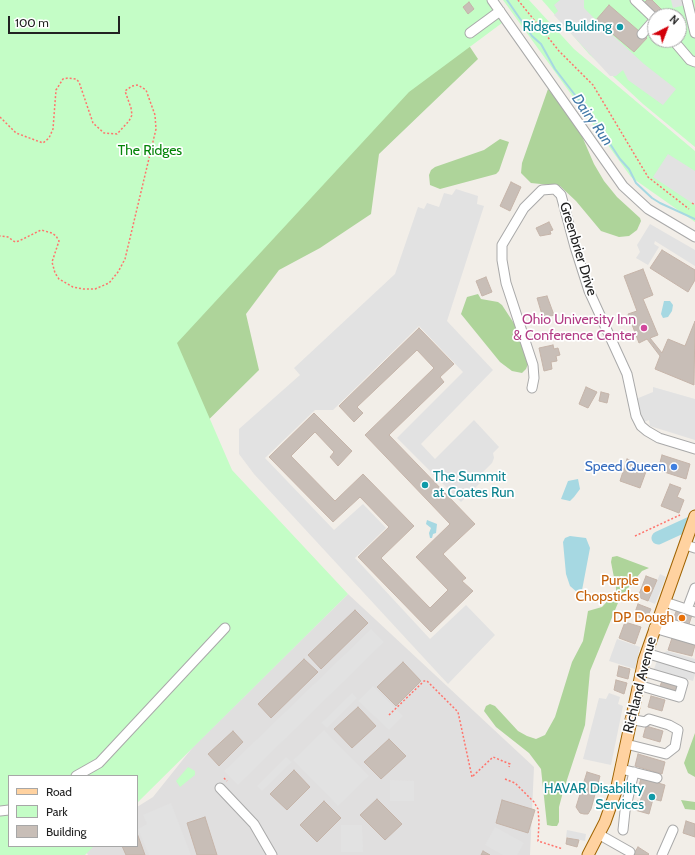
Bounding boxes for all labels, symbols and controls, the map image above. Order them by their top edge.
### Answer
scale bar [10,8,122,34]
north arrow [647,8,687,48]
text: N [667,12,682,28]
text: 100 m [15,15,49,30]
place label: Ridges Building [522,19,612,35]
marker: Ridges Building [615,22,625,32]
water label: Dairy Run [568,91,616,149]
park label: The Ridges [118,143,182,159]
street label: Greenbrier Drive [556,200,600,298]
place label: Ohio University Inn & Conference Center [513,312,636,344]
marker: Ohio University Inn & Conference Center [639,323,649,333]
place label: Speed Queen [585,459,666,475]
marker: Speed Queen [669,462,679,472]
place label: The Summit at Coates Run [433,469,514,502]
marker: The Summit at Coates Run [420,480,430,490]
place label: Purple Chopsticks [575,573,639,606]
marker: Purple Chopsticks [642,584,652,594]
place label: DP Dough [613,610,674,626]
marker: DP Dough [677,613,687,623]
street label: Richland Avenue [620,635,660,735]
legend [8,775,138,847]
place label: HAVAR Disability Services [544,781,644,814]
text: Road [46,784,72,799]
marker: HAVAR Disability Services [647,792,657,802]
text: Park [46,804,68,819]
text: Building [46,824,87,839]

